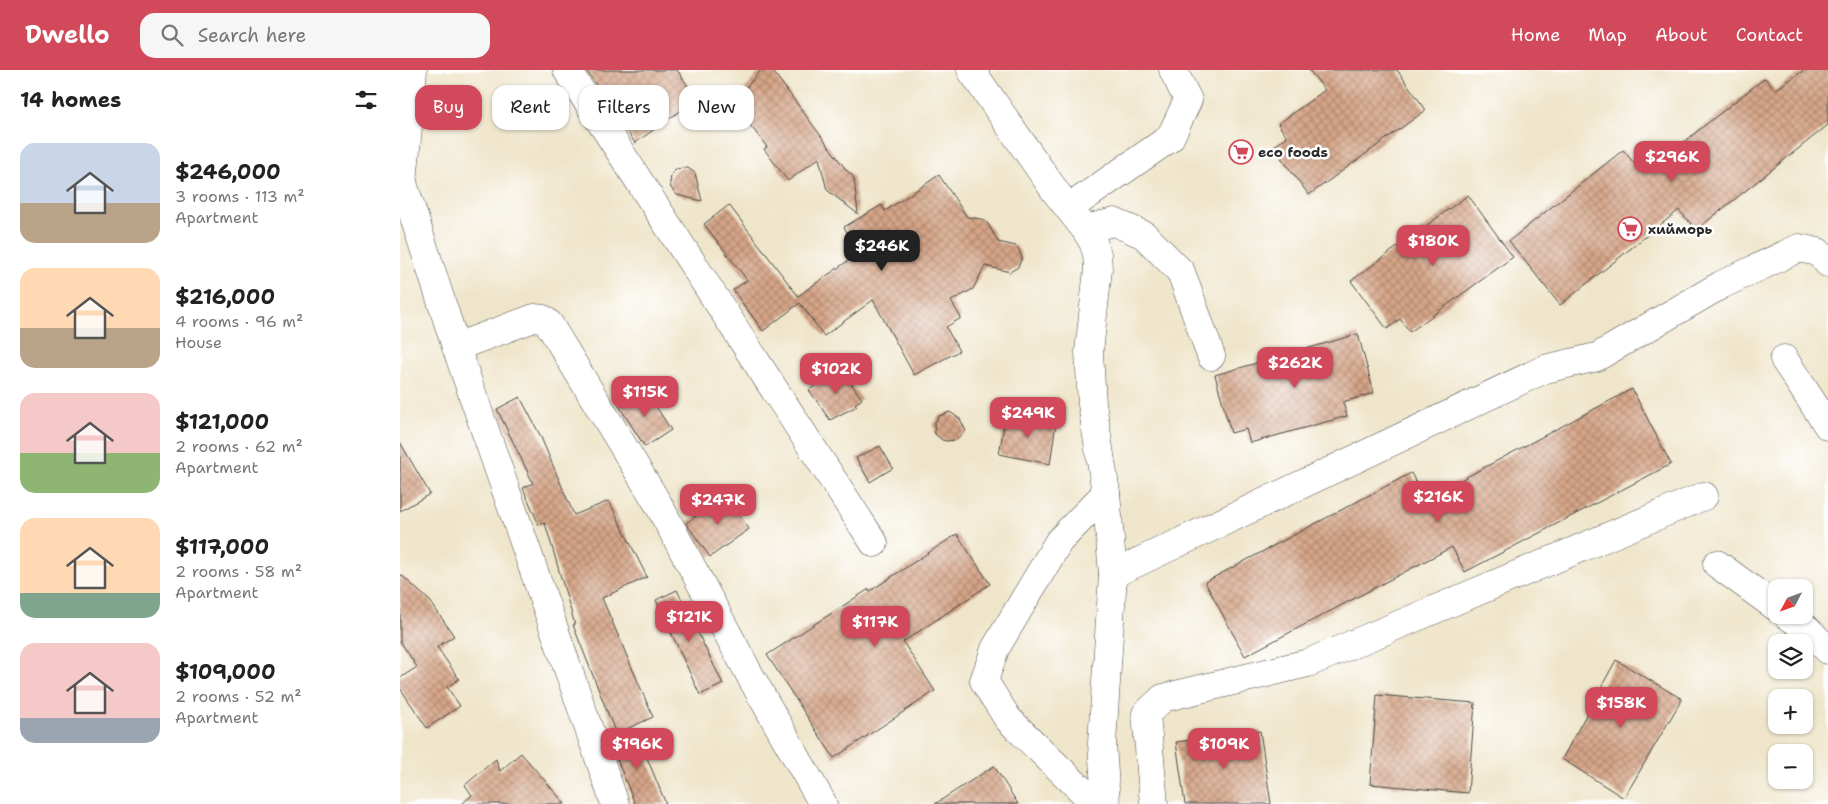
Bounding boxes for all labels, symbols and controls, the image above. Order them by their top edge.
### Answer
search box [140,13,490,58]
text: Dwello [25,19,110,51]
icon: search [158,21,186,49]
text: Search here [198,23,306,48]
text: Home [1511,23,1560,47]
text: Map [1588,23,1627,47]
text: About [1655,23,1708,47]
text: Contact [1736,23,1803,47]
chip: Buy [415,85,482,130]
chip: Rent [492,85,569,130]
chip: Filters [579,85,669,130]
chip: New [679,85,754,130]
text: 14 homes [20,86,121,114]
icon: filters [352,86,380,114]
supermarket icon: eco foods [1228,139,1254,165]
pin: $296K [1637,140,1707,183]
place label: eco foods [1258,143,1328,161]
text: $296K [1645,146,1699,167]
text: $246,000 [175,158,281,186]
icon: home [60,163,120,223]
text: 3 rooms · 113 m² [175,186,305,207]
text: Apartment [175,207,258,228]
supermarket icon: хийморь [1617,216,1643,242]
place label: хийморь [1648,220,1713,238]
pin: $180K [1398,224,1468,267]
pin: $246K [847,230,917,272]
text: $180K [1408,230,1458,251]
text: $246K [855,235,909,256]
text: $216,000 [175,283,275,311]
icon: home [60,288,120,348]
text: 4 rooms · 96 m² [175,311,303,332]
text: House [175,332,222,353]
pin: $262K [1260,346,1330,389]
pin: $102K [801,352,871,395]
text: $262K [1268,352,1322,373]
text: $102K [811,358,861,379]
pin: $115K [610,376,680,418]
text: $115K [622,381,668,402]
pin: $249K [993,396,1063,439]
text: $249K [1001,402,1055,423]
text: $121,000 [175,408,269,436]
icon: home [60,413,120,473]
text: 2 rooms · 62 m² [175,436,303,457]
text: Apartment [175,457,258,478]
pin: $216K [1403,480,1473,523]
pin: $247K [683,484,753,526]
text: $216K [1413,486,1463,507]
text: $247K [691,489,745,510]
text: $117,000 [175,533,269,561]
icon: home [60,538,120,598]
text: 2 rooms · 58 m² [175,561,302,582]
north arrow [1768,579,1812,624]
map controls [1768,579,1813,789]
text: Apartment [175,582,258,603]
pin: $121K [654,600,724,643]
text: $121K [666,606,712,627]
pin: $117K [840,606,910,648]
text: $117K [852,611,898,632]
button: layers [1768,634,1813,679]
text: $109,000 [175,658,276,686]
icon: home [60,663,120,723]
text: 2 rooms · 52 m² [175,686,302,707]
pin: $158K [1586,686,1656,729]
button: + [1768,689,1813,734]
text: $158K [1596,692,1646,713]
text: Apartment [175,707,258,728]
pin: $196K [602,728,672,770]
pin: $109K [1189,728,1259,770]
text: $196K [612,733,662,754]
text: $109K [1199,733,1249,754]
button: − [1768,744,1813,789]

